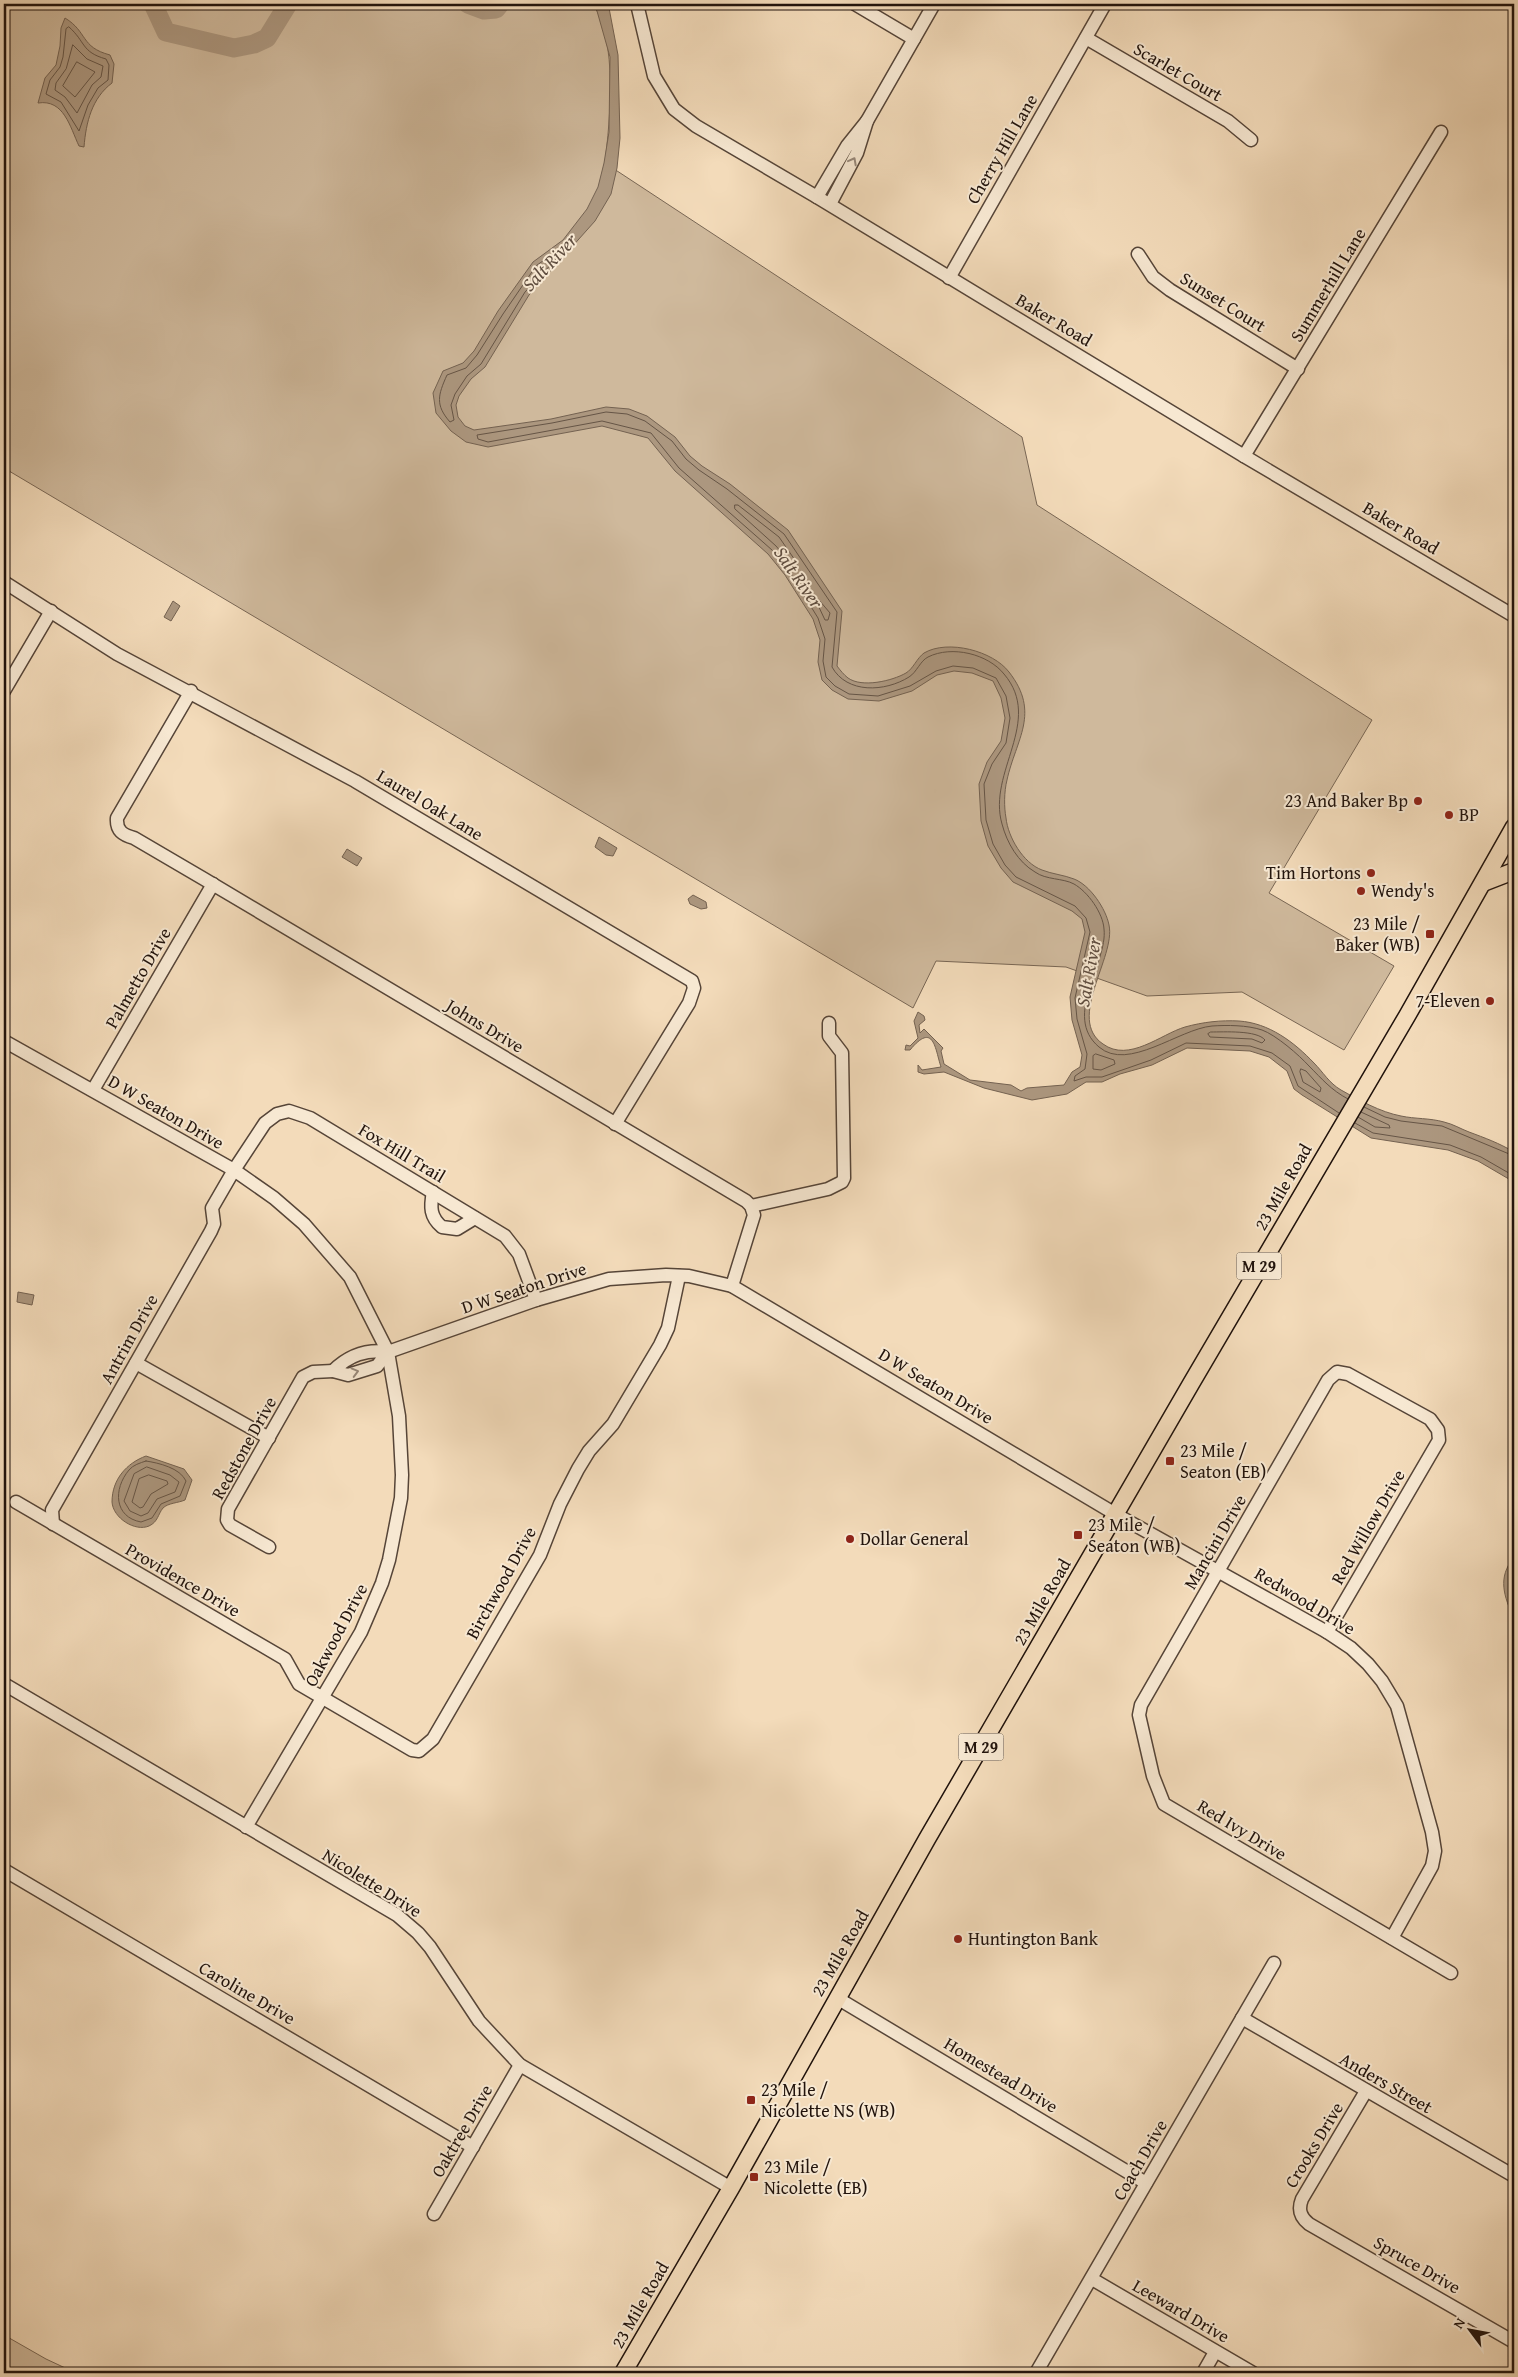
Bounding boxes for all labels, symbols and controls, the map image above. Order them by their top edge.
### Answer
street label: Scarlet Court [1129,35,1228,108]
street label: Cherry Hill Lane [959,89,1044,209]
one-way arrow [847,158,857,167]
street label: Summerhill Lane [1283,223,1372,347]
water label: Salt River [515,226,584,297]
street label: Sunset Court [1175,264,1272,339]
street label: Baker Road [1011,286,1098,353]
street label: Baker Road [1358,494,1445,561]
water label: Salt River [767,540,831,614]
street label: Laurel Oak Lane [372,762,489,847]
place label: 23 And Baker Bp [1285,787,1408,814]
marker: 23 And Baker Bp [1412,795,1424,807]
place label: BP [1459,801,1479,828]
marker: BP [1443,809,1455,821]
place label: Tim Hortons [1266,859,1361,886]
marker: Tim Hortons [1365,867,1377,879]
place label: Wendy's [1371,877,1435,904]
marker: Wendy's [1355,885,1367,897]
place label: 23 Mile / Baker (WB) [1336,910,1421,958]
street label: Palmetto Drive [98,922,177,1033]
marker: 23 Mile / Baker (WB) [1424,928,1436,940]
water label: Salt River [1068,934,1108,1009]
place label: 7-Eleven [1415,987,1480,1014]
street label: Johns Drive [439,991,529,1059]
marker: 7-Eleven [1484,995,1496,1007]
street label: D W Seaton Drive [103,1067,229,1156]
street label: Fox Hill Trail [354,1116,451,1189]
street label: 23 Mile Road [1247,1138,1319,1235]
road number: M 29 [1236,1252,1282,1280]
street label: D W Seaton Drive [458,1255,590,1320]
street label: Antrim Drive [93,1289,164,1389]
street label: D W Seaton Drive [874,1341,999,1431]
one-way arrow [351,1368,359,1378]
street label: Redstone Drive [204,1391,283,1504]
place label: 23 Mile / Seaton (EB) [1180,1437,1266,1485]
marker: 23 Mile / Seaton (EB) [1164,1455,1176,1467]
street label: Red Willow Drive [1324,1464,1411,1589]
street label: Mancini Drive [1176,1489,1253,1594]
place label: 23 Mile / Seaton (WB) [1088,1511,1180,1559]
street label: Birchwood Drive [458,1522,543,1644]
place label: Dollar General [860,1525,969,1552]
marker: 23 Mile / Seaton (WB) [1072,1529,1084,1541]
marker: Dollar General [844,1533,856,1545]
street label: Providence Drive [121,1536,246,1623]
street label: 23 Mile Road [1006,1553,1078,1650]
street label: Redwood Drive [1250,1560,1361,1641]
street label: Oakwood Drive [297,1578,374,1691]
road number: M 29 [958,1734,1004,1760]
street label: Red Ivy Drive [1192,1792,1292,1867]
street label: Nicolette Drive [317,1841,427,1924]
street label: 23 Mile Road [804,1904,876,2001]
place label: Huntington Bank [968,1925,1099,1952]
marker: Huntington Bank [952,1933,964,1945]
street label: Caroline Drive [194,1954,301,2031]
street label: Homestead Drive [939,2030,1063,2119]
street label: Anders Street [1335,2045,1438,2120]
place label: 23 Mile / Nicolette NS (WB) [761,2076,895,2124]
street label: Oaktree Drive [424,2079,499,2182]
marker: 23 Mile / Nicolette NS (WB) [745,2094,757,2106]
street label: Crooks Drive [1277,2097,1350,2193]
street label: Coach Drive [1105,2114,1174,2205]
place label: 23 Mile / Nicolette (EB) [764,2153,868,2201]
marker: 23 Mile / Nicolette (EB) [748,2171,760,2183]
street label: Spruce Drive [1369,2229,1466,2300]
street label: 23 Mile Road [604,2256,676,2353]
street label: Leeward Drive [1128,2272,1235,2349]
north arrow [1446,2304,1496,2354]
text: N [1448,2313,1470,2332]

